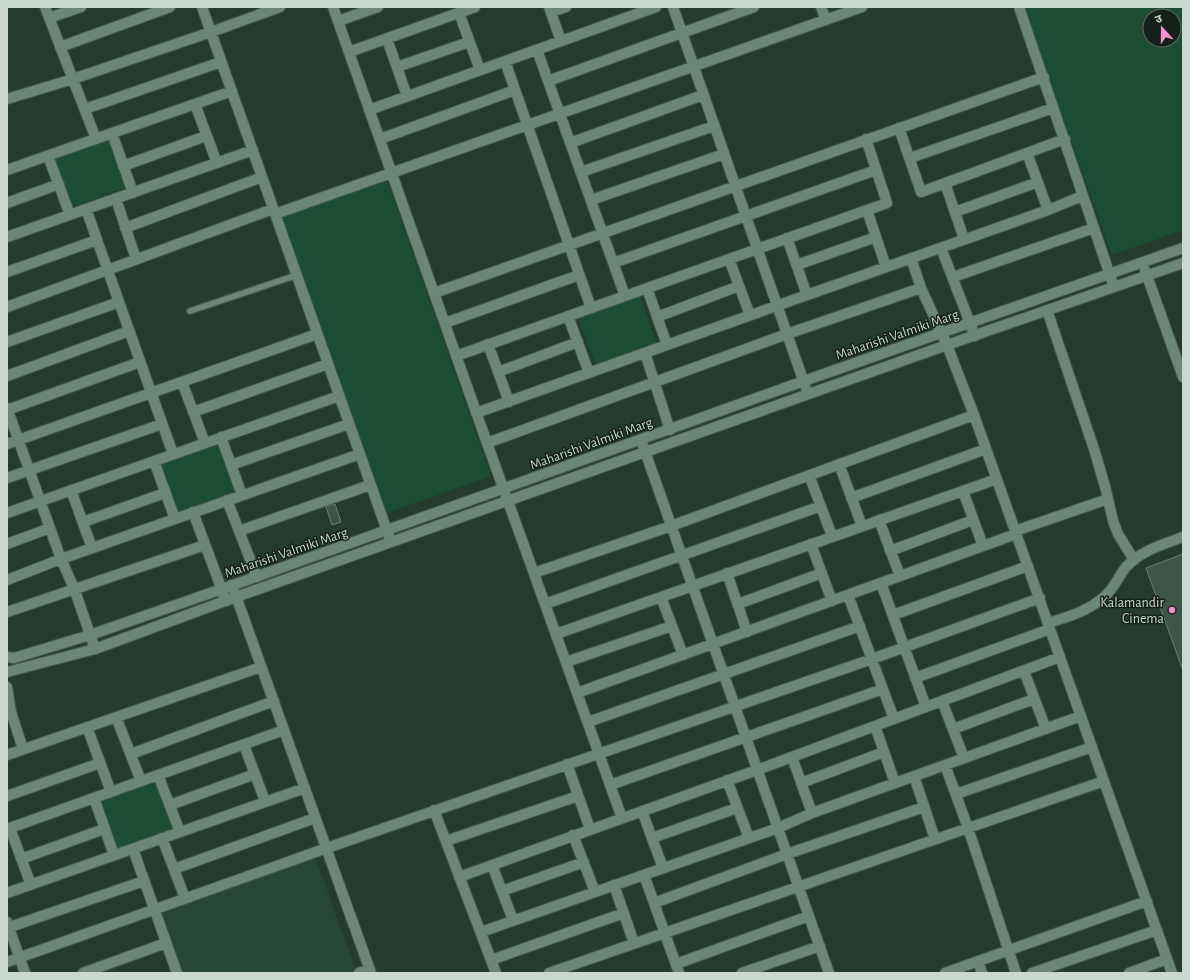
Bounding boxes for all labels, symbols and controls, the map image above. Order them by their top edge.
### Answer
north arrow [1142,8,1182,48]
text: उ [1154,13,1164,25]
street label: Maharishi Valmiki Marg [834,307,961,363]
street label: Maharishi Valmiki Marg [528,415,655,473]
street label: Maharishi Valmiki Marg [223,525,350,581]
place label: Kalamandir Cinema [1100,596,1165,626]
marker: Kalamandir Cinema [1167,605,1177,615]

